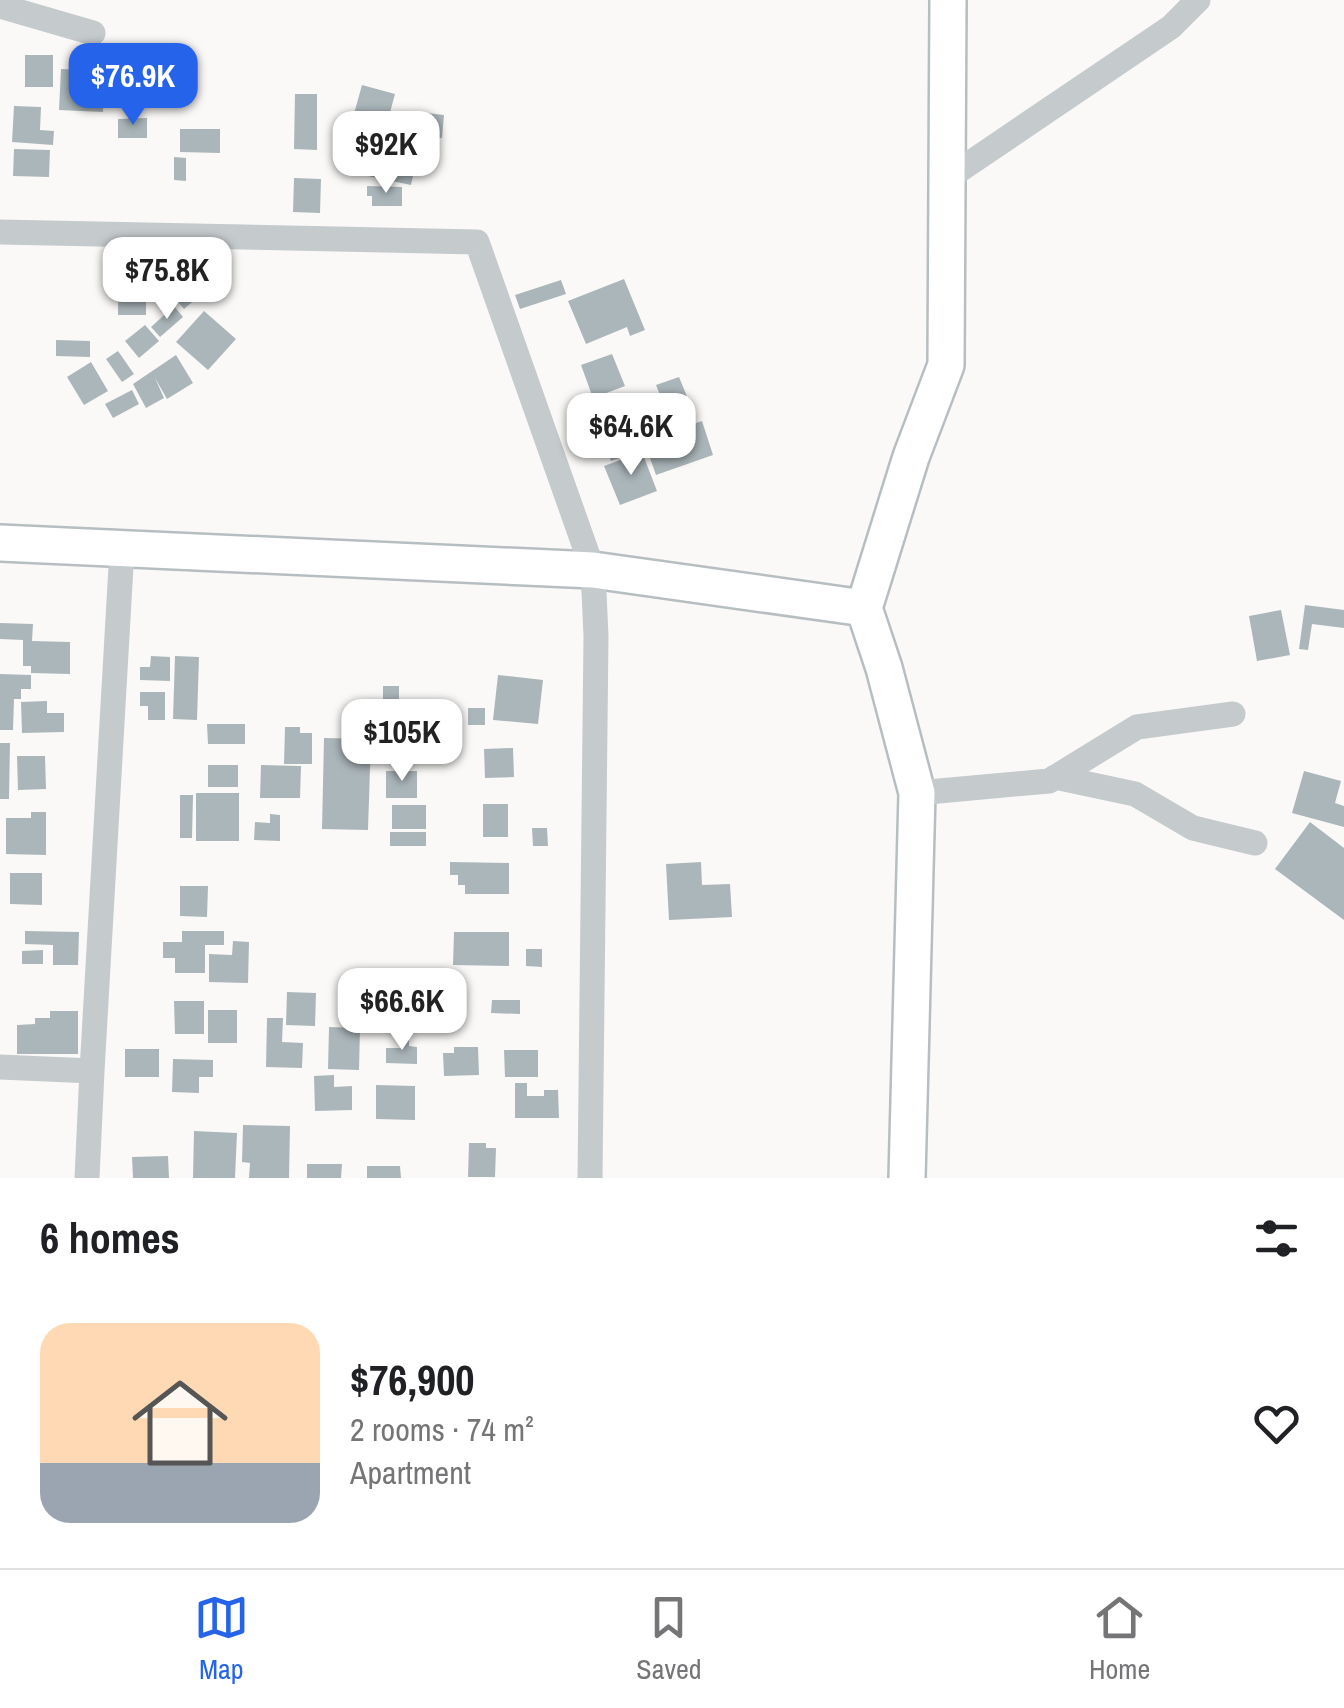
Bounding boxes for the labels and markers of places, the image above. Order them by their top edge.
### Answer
pin: $76.9K [52,43,214,128]
pin: $92K [327,111,445,196]
pin: $75.8K [86,237,248,322]
pin: $64.6K [550,393,712,478]
pin: $105K [332,699,472,784]
pin: $66.6K [321,968,483,1053]

